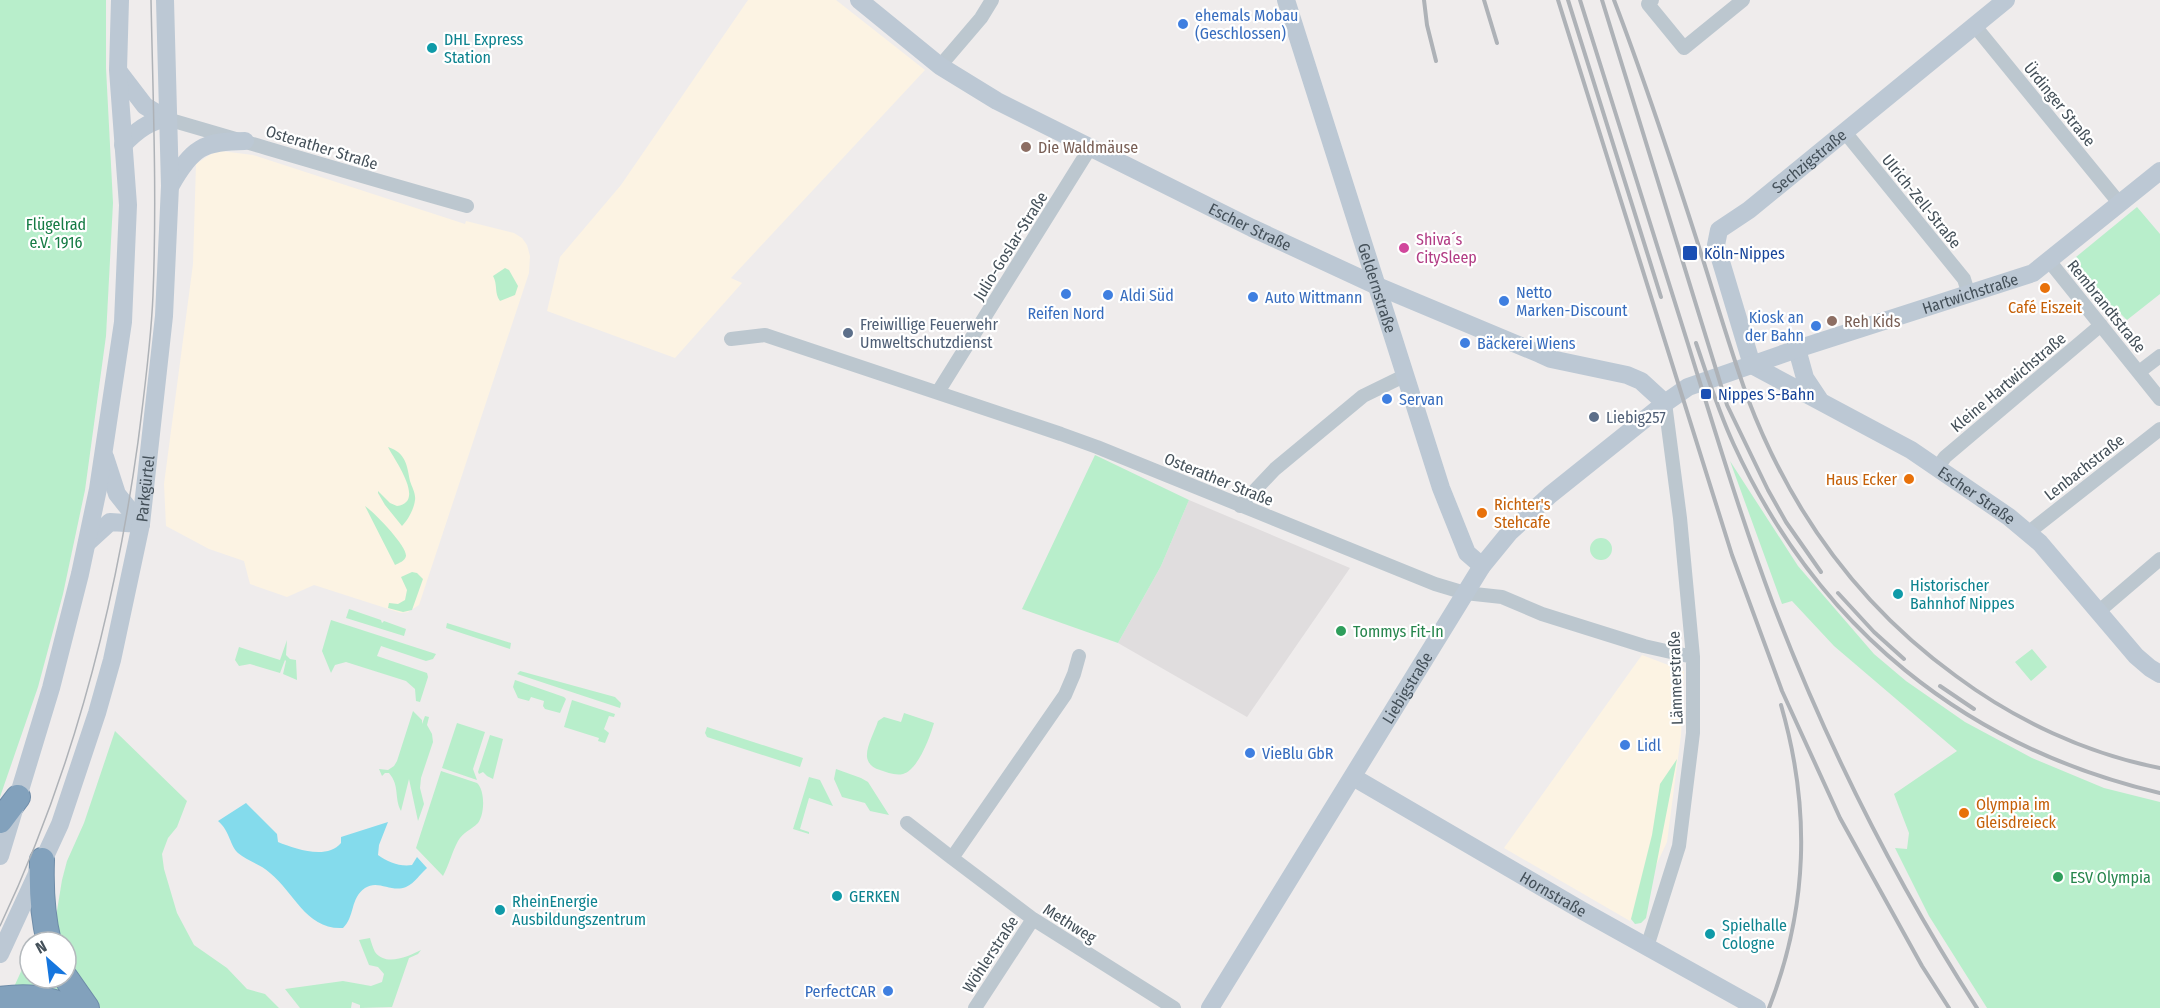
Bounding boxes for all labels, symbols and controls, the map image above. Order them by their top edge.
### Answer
place label: ehemals Mobau (Geschlossen) [1195,6,1298,43]
marker: ehemals Mobau (Geschlossen) [1176,17,1190,31]
place label: DHL Express Station [444,30,524,67]
marker: DHL Express Station [425,41,439,55]
street label: Ürdinger Straße [2020,58,2099,150]
street label: Osterather Straße [264,121,380,174]
street label: Sechzigstraße [1768,125,1850,197]
place label: Die Waldmäuse [1038,138,1138,157]
marker: Die Waldmäuse [1019,140,1033,154]
street label: Ulrich-Zell-Straße [1878,151,1965,252]
street label: Julio-Goslar-Straße [969,188,1052,304]
street label: Escher Straße [1206,199,1294,255]
park label: Flügelrad e.V. 1916 [26,215,86,252]
place label: Shiva´s CitySleep [1416,230,1477,267]
street label: Geldernstraße [1354,241,1400,335]
marker: Shiva´s CitySleep [1397,241,1411,255]
marker: Köln-Nippes [1681,244,1699,262]
place label: Köln-Nippes [1704,244,1785,263]
street label: Rembrandtstraße [2063,256,2150,357]
street label: Hartwichstraße [1920,269,2021,318]
marker: Café Eiszeit [2038,281,2052,295]
place label: Netto Marken-Discount [1516,283,1628,320]
place label: Aldi Süd [1120,286,1174,305]
marker: Reifen Nord [1059,287,1073,301]
marker: Aldi Süd [1101,288,1115,302]
place label: Auto Wittmann [1265,288,1362,307]
marker: Auto Wittmann [1246,290,1260,304]
marker: Netto Marken-Discount [1497,294,1511,308]
place label: Café Eiszeit [2008,298,2083,317]
place label: Reifen Nord [1027,304,1105,323]
place label: Kiosk an der Bahn [1745,308,1804,345]
place label: Reh Kids [1844,312,1901,331]
marker: Reh Kids [1825,314,1839,328]
place label: Freiwillige Feuerwehr Umweltschutzdienst [860,315,998,352]
marker: Kiosk an der Bahn [1809,319,1823,333]
marker: Freiwillige Feuerwehr Umweltschutzdienst [841,326,855,340]
street label: Kleine Hartwichstraße [1947,329,2070,436]
place label: Bäckerei Wiens [1477,334,1576,353]
marker: Bäckerei Wiens [1458,336,1472,350]
place label: Nippes S-Bahn [1718,385,1815,404]
marker: Nippes S-Bahn [1699,387,1713,401]
place label: Servan [1399,390,1444,409]
marker: Servan [1380,392,1394,406]
place label: Liebig257 [1606,408,1666,427]
marker: Liebig257 [1587,410,1601,424]
street label: Lenbachstraße [2041,430,2128,504]
street label: Osterather Straße [1161,449,1276,510]
street label: Parkgürtel [132,454,159,523]
street label: Escher Straße [1934,462,2019,528]
place label: Haus Ecker [1826,470,1897,489]
marker: Haus Ecker [1902,472,1916,486]
place label: Richter's Stehcafe [1494,495,1551,532]
marker: Richter's Stehcafe [1475,506,1489,520]
place label: Historischer Bahnhof Nippes [1910,576,2015,613]
marker: Historischer Bahnhof Nippes [1891,587,1905,601]
place label: Tommys Fit-In [1353,622,1444,641]
marker: Tommys Fit-In [1334,624,1348,638]
street label: Lämmerstraße [1664,631,1687,725]
street label: Liebigstraße [1378,649,1437,727]
place label: Lidl [1637,736,1661,755]
marker: Lidl [1618,738,1632,752]
place label: VieBlu GbR [1262,744,1334,763]
marker: VieBlu GbR [1243,746,1257,760]
place label: Olympia im Gleisdreieck [1976,795,2056,832]
marker: Olympia im Gleisdreieck [1957,806,1971,820]
street label: Hornstraße [1517,868,1590,921]
place label: ESV Olympia [2070,868,2151,887]
marker: ESV Olympia [2051,870,2065,884]
place label: GERKEN [849,887,900,906]
marker: GERKEN [830,889,844,903]
place label: RheinEnergie Ausbildungszentrum [512,892,646,929]
street label: Methweg [1040,900,1100,947]
marker: RheinEnergie Ausbildungszentrum [493,903,507,917]
street label: Wöhlerstraße [959,912,1022,996]
place label: Spielhalle Cologne [1722,916,1787,953]
marker: Spielhalle Cologne [1703,927,1717,941]
north arrow [18,930,78,990]
text: N [32,937,50,958]
place label: PerfectCAR [805,982,876,1001]
marker: PerfectCAR [881,984,895,998]

